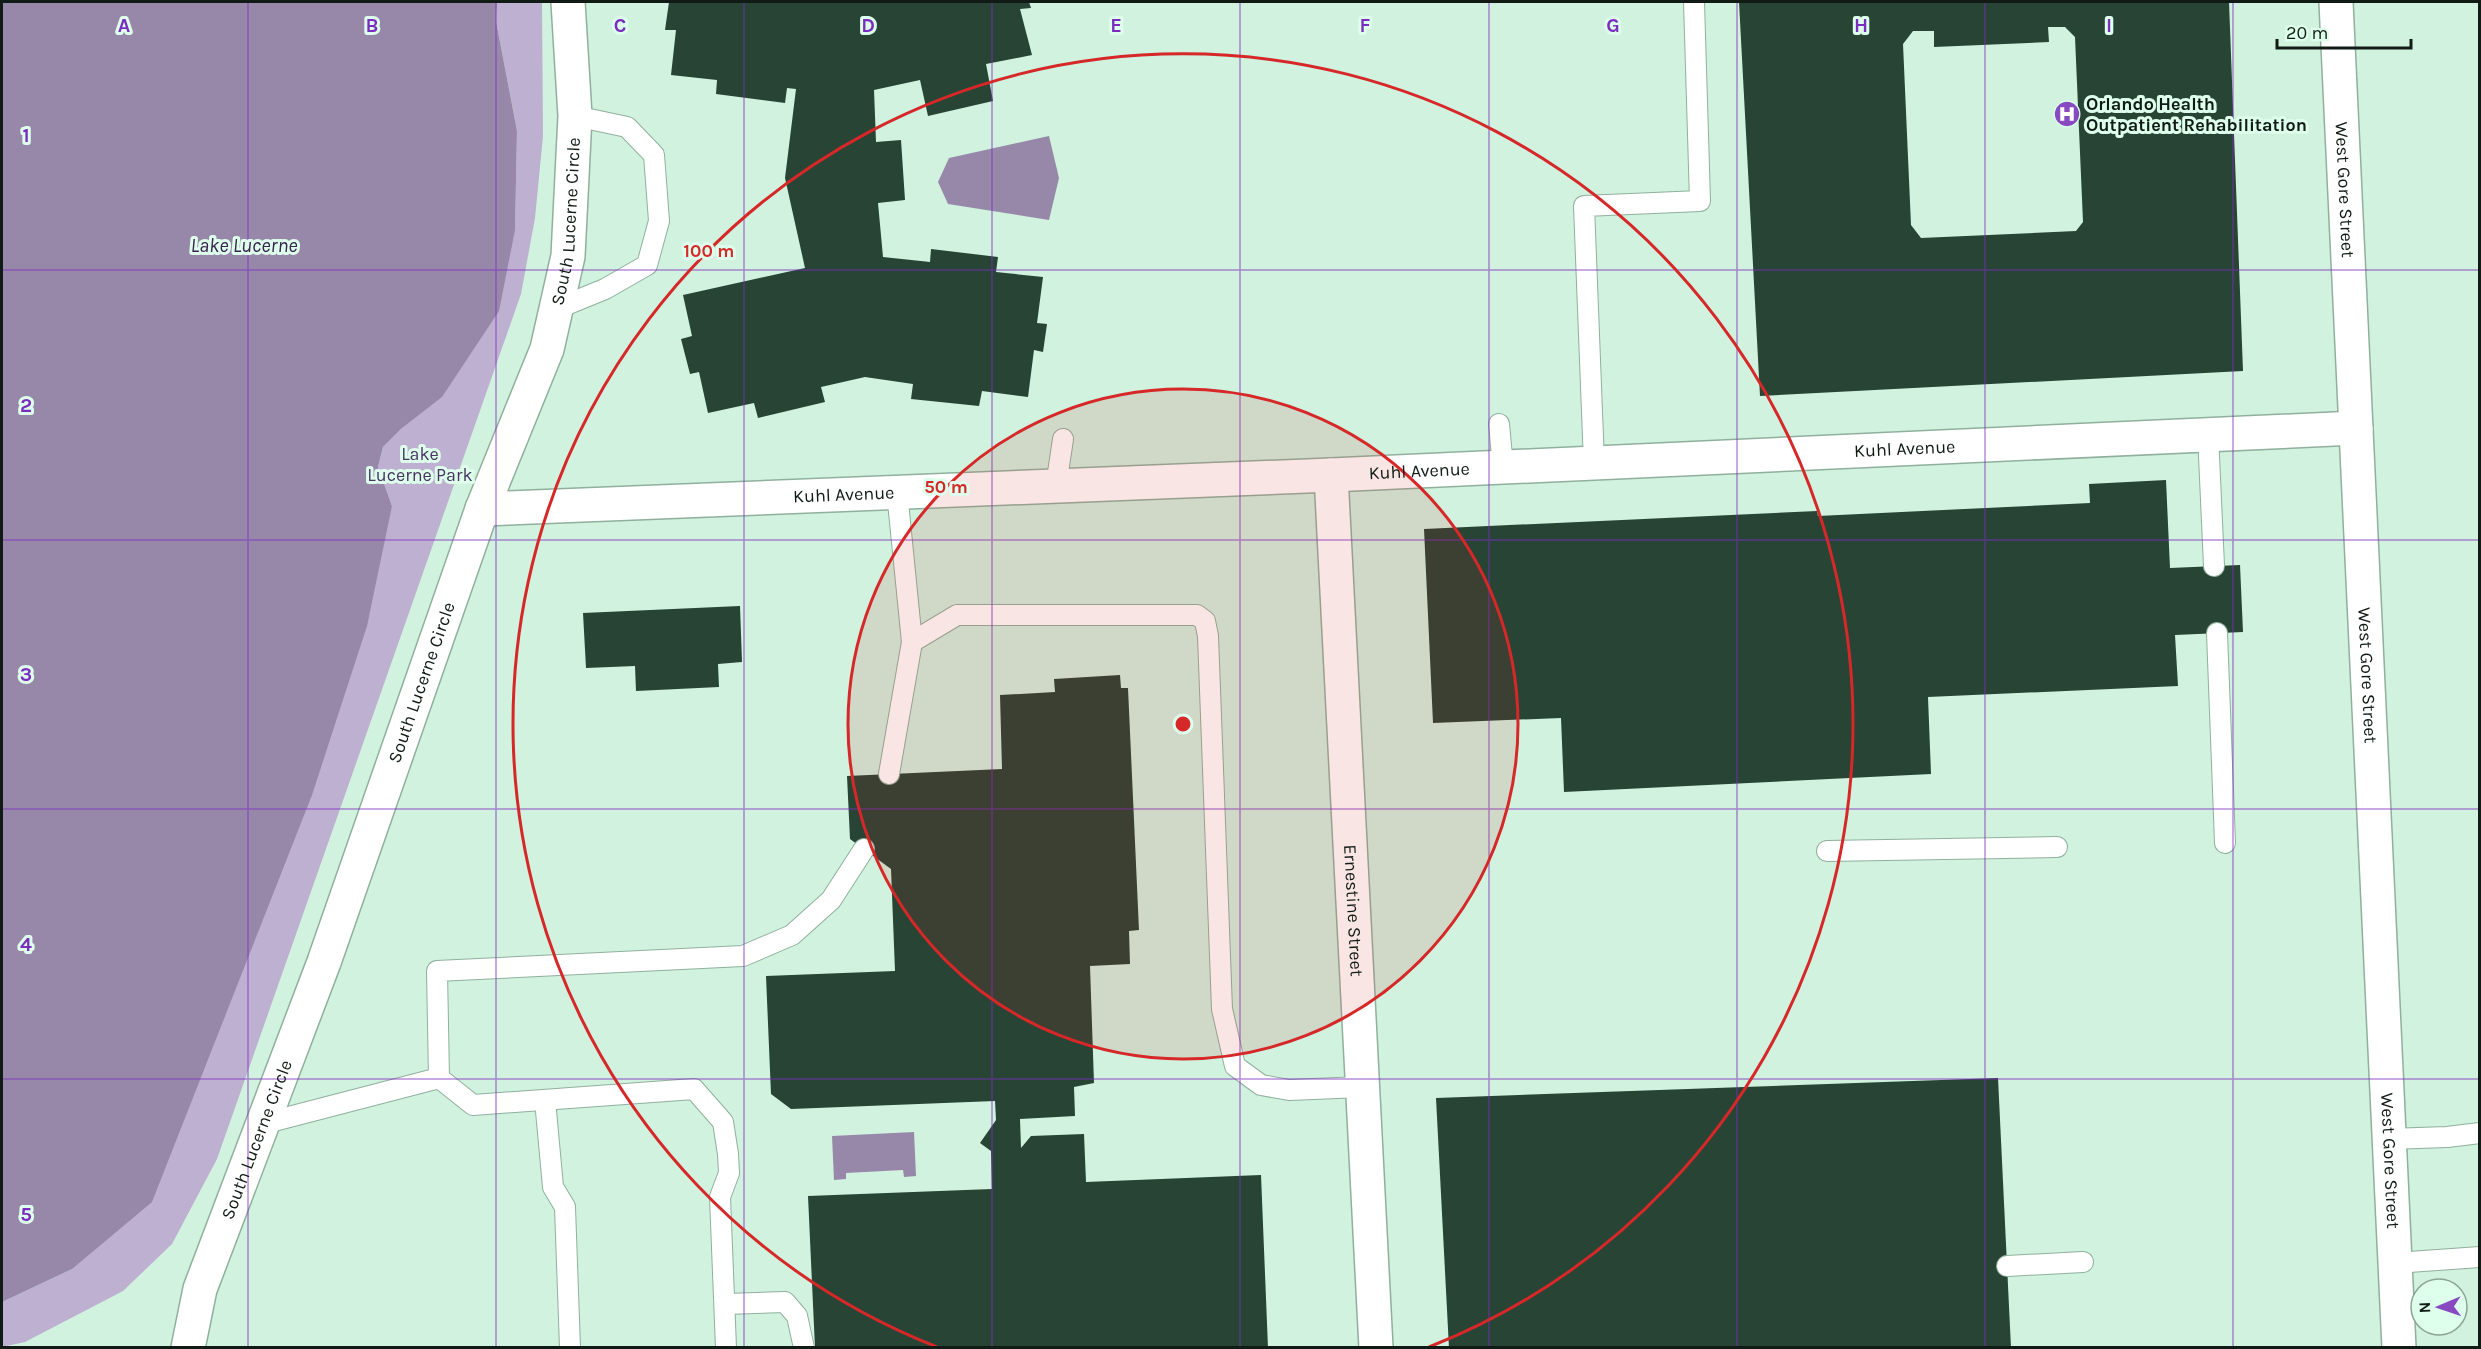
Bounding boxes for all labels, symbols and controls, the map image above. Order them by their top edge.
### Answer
scale bar [2277,12,2410,50]
text: A [118,14,131,37]
text: B [366,14,378,37]
text: C [614,14,626,37]
text: D [861,14,875,37]
text: E [1110,14,1122,37]
text: F [1360,14,1371,37]
text: G [1606,14,1620,37]
text: H [1854,14,1868,37]
text: I [2106,14,2112,37]
text: 20 m [2286,22,2328,44]
place label: Orlando Health Outpatient Rehabilitation [2086,93,2307,136]
hospital icon: Orlando Health Outpatient Rehabilitation [2052,99,2082,129]
street label: West Gore Street [2331,121,2359,259]
text: 1 [22,124,30,147]
street label: South Lucerne Circle [546,137,585,307]
water label: Lake Lucerne [190,234,298,257]
text: 100 m [684,240,734,262]
text: 2 [20,394,32,417]
street label: Kuhl Avenue [1854,435,1956,462]
park label: Lake Lucerne Park [367,443,473,486]
street label: Kuhl Avenue [1368,458,1470,484]
text: 50 m [924,476,968,498]
street label: Kuhl Avenue [793,481,895,508]
street label: South Lucerne Circle [383,599,460,766]
street label: West Gore Street [2353,607,2382,744]
text: 3 [20,663,32,686]
centre of rings [1173,714,1193,734]
street label: Ernestine Street [1339,844,1368,977]
text: 4 [20,933,32,956]
street label: South Lucerne Circle [216,1057,297,1222]
street label: West Gore Street [2376,1092,2404,1230]
text: 5 [20,1203,32,1226]
north arrow [2409,1277,2469,1337]
text: N [2415,1301,2434,1314]

